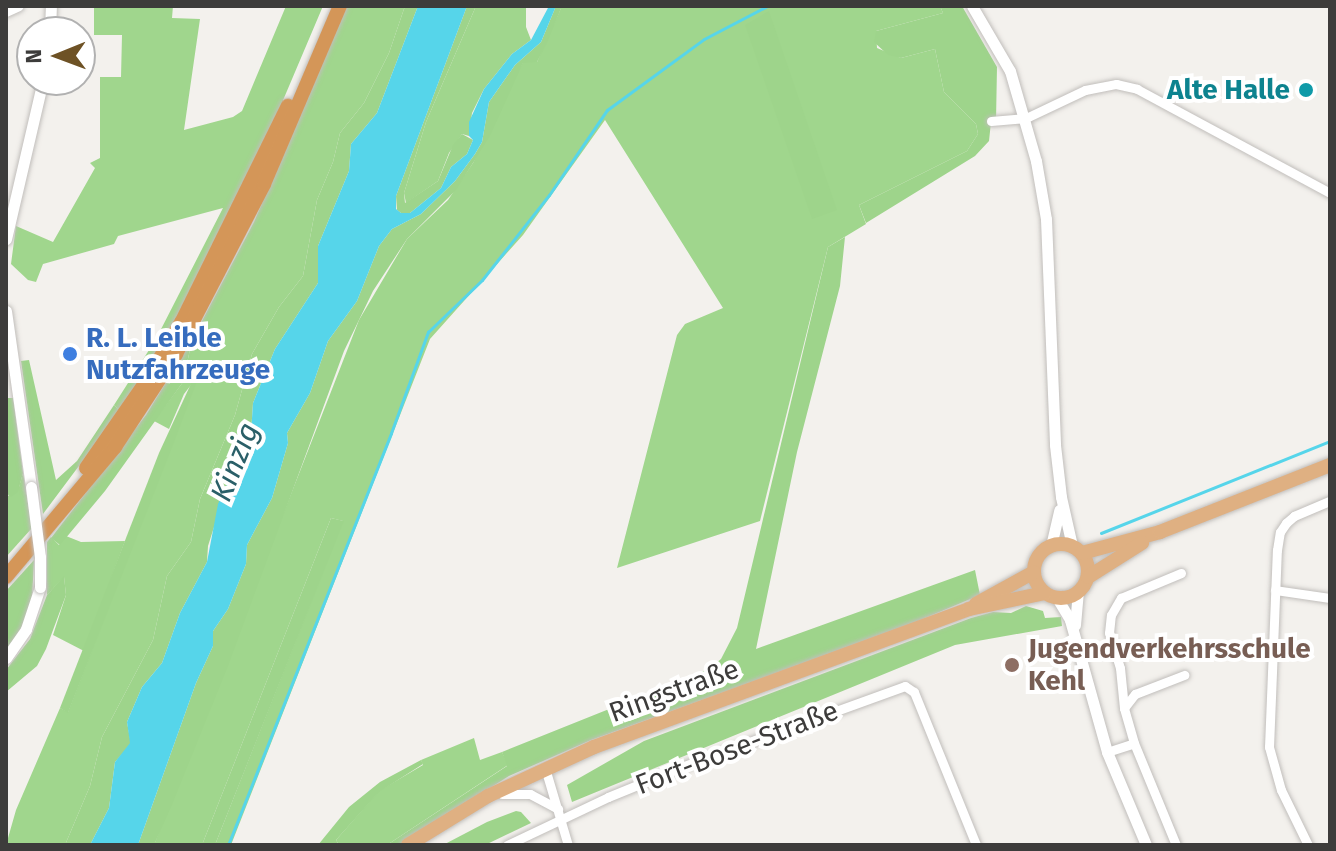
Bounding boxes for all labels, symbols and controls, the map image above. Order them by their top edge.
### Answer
north arrow [16,16,96,96]
text: N [20,49,47,64]
place label: Alte Halle [1167,73,1290,107]
marker: Alte Halle [1297,81,1315,99]
place label: R. L. Leible Nutzfahrzeuge [86,321,270,387]
marker: R. L. Leible Nutzfahrzeuge [61,345,79,363]
water label: Kinzig [203,417,267,507]
place label: Jugendverkehrsschule Kehl [1028,632,1311,698]
street label: Ringstraße [604,652,744,730]
marker: Jugendverkehrsschule Kehl [1003,656,1021,674]
street label: Fort-Bose-Straße [631,694,843,802]

